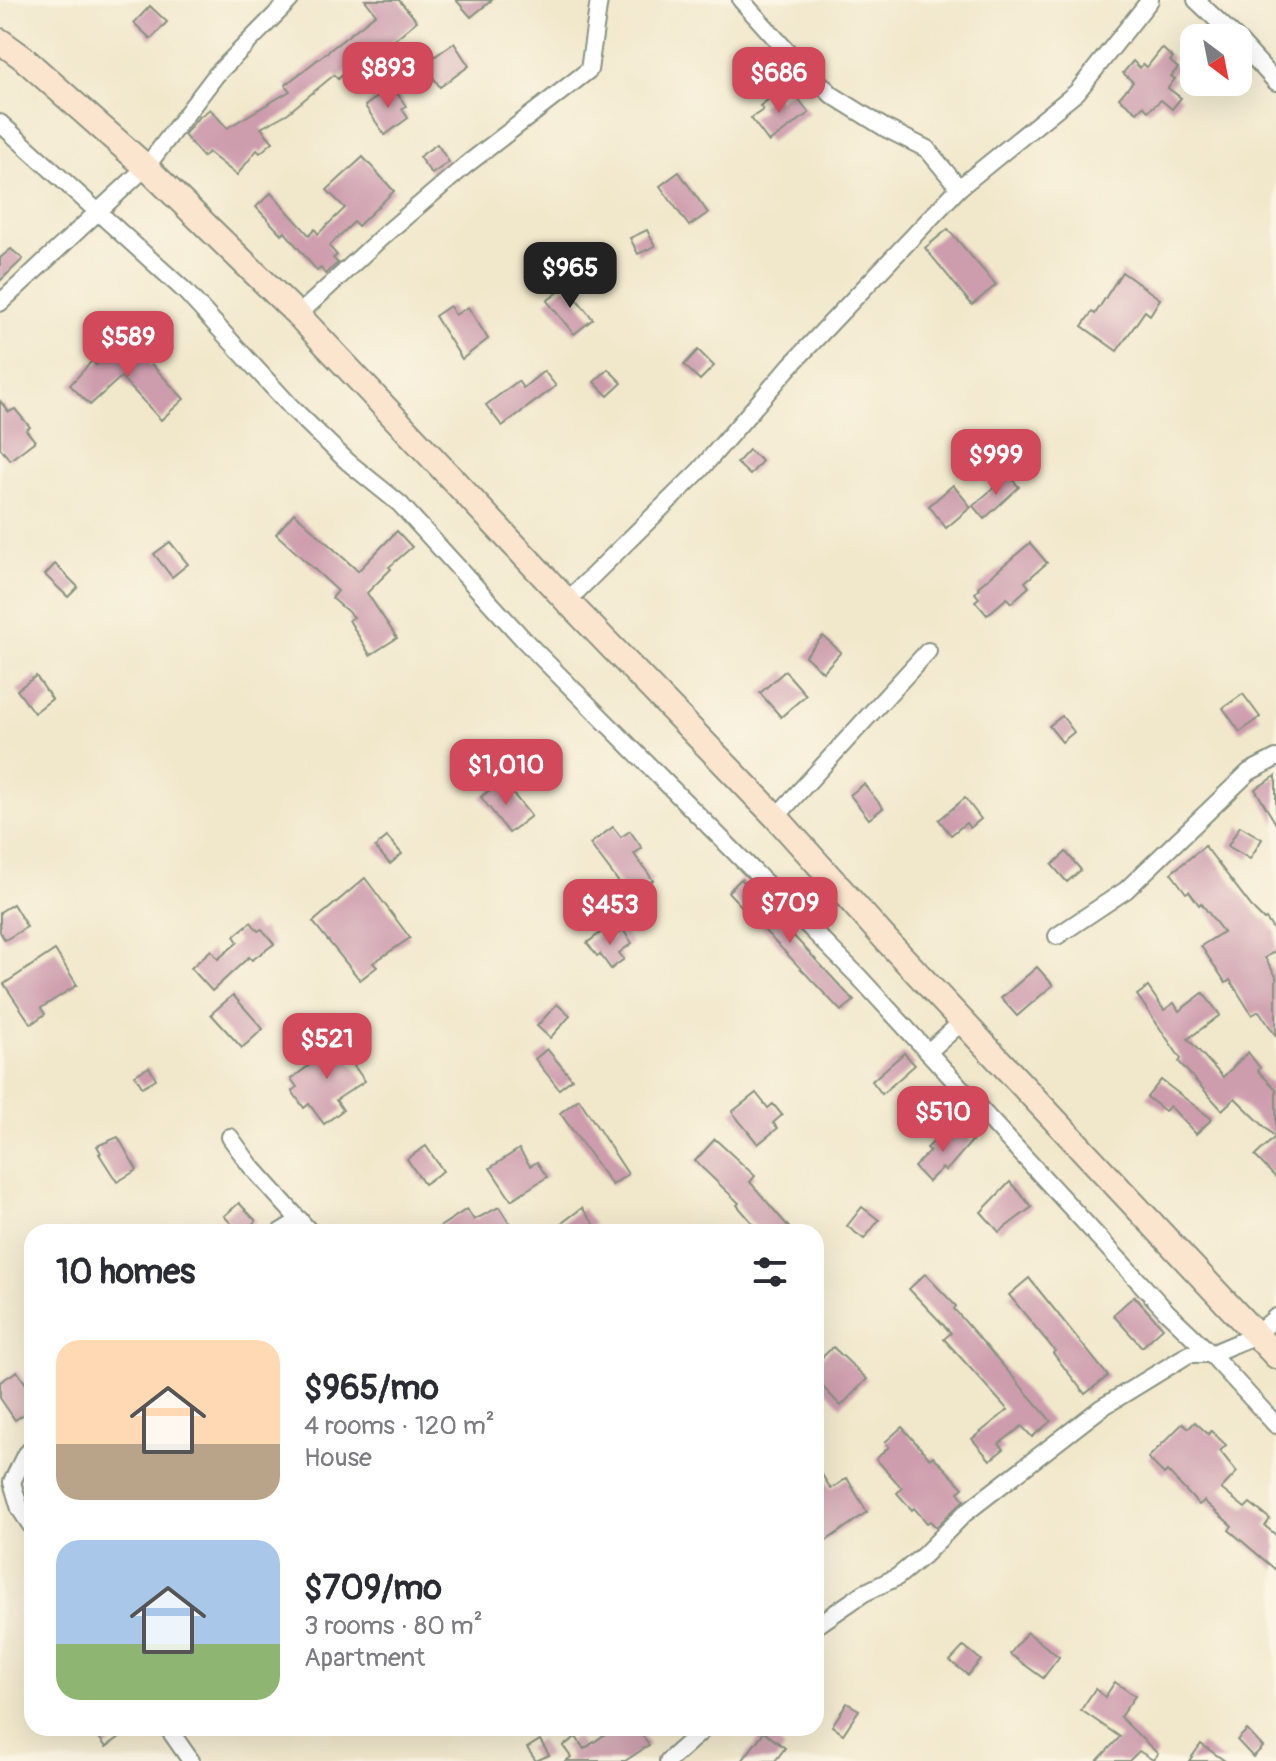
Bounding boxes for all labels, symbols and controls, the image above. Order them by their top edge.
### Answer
north arrow [1180,24,1252,96]
map controls [1180,24,1252,96]
pin: $893 [341,42,435,110]
pin: $686 [732,47,826,115]
text: $893 [360,52,416,84]
text: $686 [750,57,808,89]
pin: $965 [523,242,617,310]
text: $965 [542,252,598,284]
pin: $589 [81,311,175,379]
text: $589 [101,321,155,353]
pin: $999 [949,429,1043,497]
text: $999 [969,439,1023,471]
pin: $1,010 [441,739,571,807]
text: $1,010 [468,749,544,781]
pin: $709 [743,877,837,945]
pin: $453 [563,879,657,947]
text: $709 [761,887,820,919]
text: $453 [581,889,639,921]
pin: $521 [280,1013,374,1081]
text: $521 [301,1023,353,1055]
pin: $510 [896,1086,990,1154]
text: $510 [915,1096,971,1128]
icon: filters [748,1250,792,1294]
text: 10 homes [56,1251,195,1294]
text: $965/mo [304,1367,439,1410]
icon: home [120,1372,216,1468]
text: 4 rooms · 120 m² [304,1410,495,1442]
text: House [304,1442,372,1474]
text: $709/mo [304,1567,442,1610]
icon: home [120,1572,216,1668]
text: 3 rooms · 80 m² [304,1610,483,1642]
text: Apartment [304,1642,425,1674]

